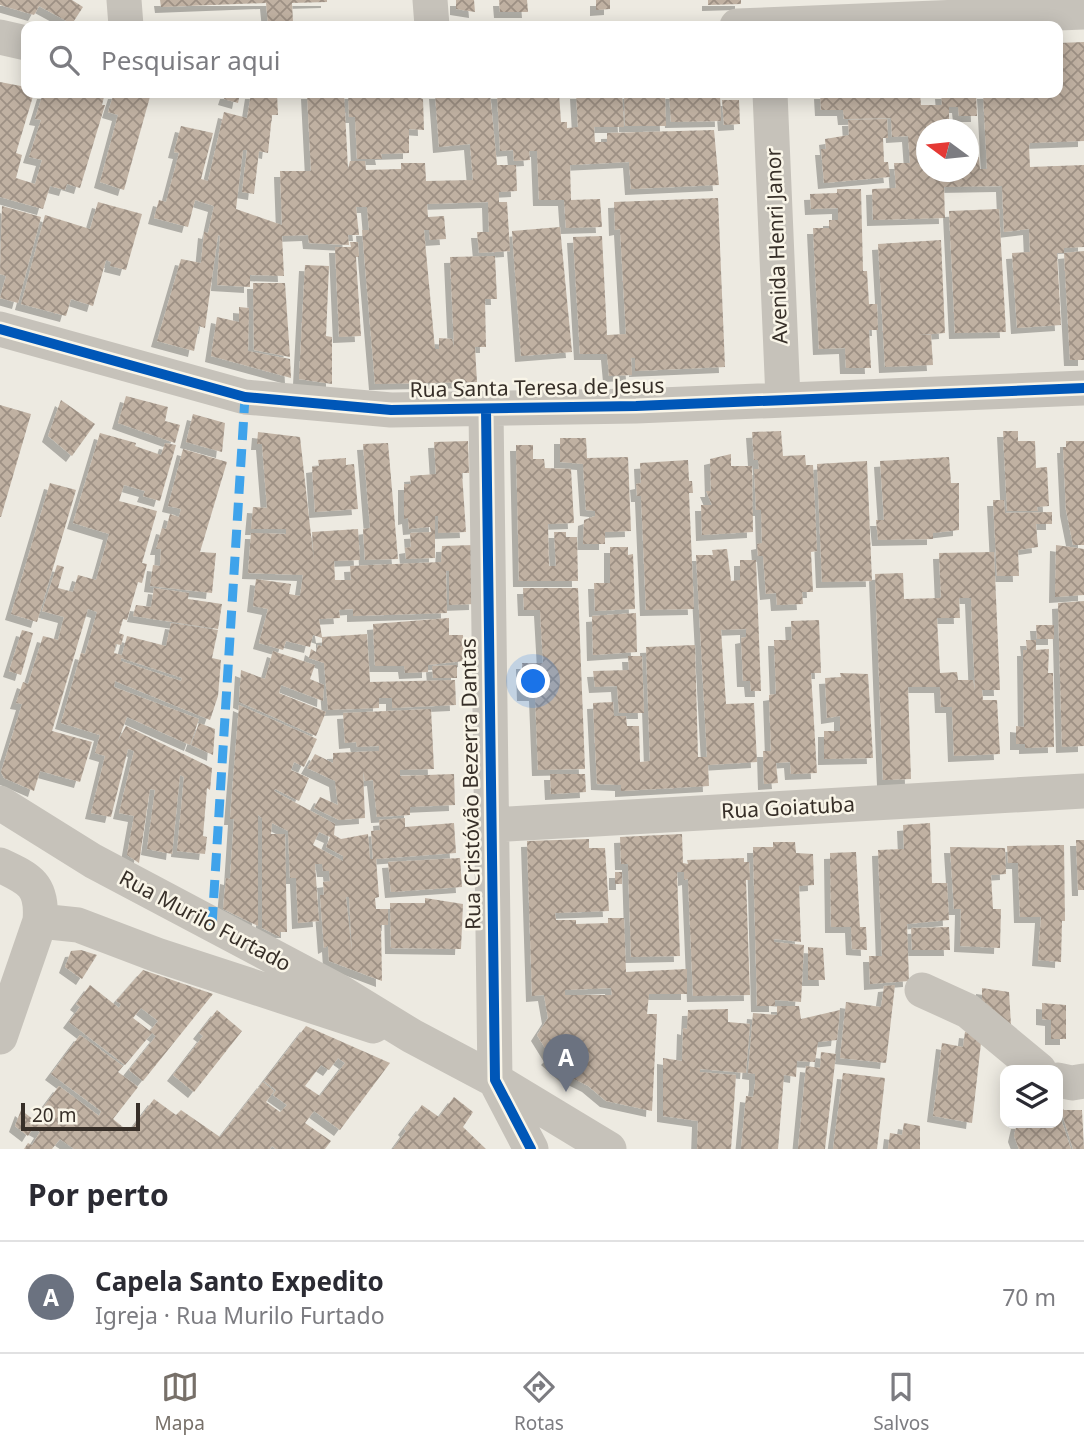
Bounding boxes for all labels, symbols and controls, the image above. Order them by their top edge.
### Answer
search box [21,21,1063,98]
icon: search [45,41,83,79]
text: Pesquisar aqui [101,42,281,78]
north arrow [916,119,979,182]
street label: Avenida Henri Janor [759,147,793,345]
street label: Rua Santa Teresa de Jesus [409,371,665,403]
street label: Rua Cristóvão Bezerra Dantas [453,638,487,930]
your location [516,664,550,698]
street label: Rua Goiatuba [720,790,855,824]
street label: Rua Murilo Furtado [115,863,296,977]
pin: A [543,1034,589,1092]
map controls [1000,1065,1063,1128]
button: layers [1000,1065,1063,1128]
scale bar [21,1100,140,1132]
text: 20 m [32,1102,76,1128]
text: Por perto [28,1174,169,1215]
text: Capela Santo Expedito [95,1263,384,1299]
text: A [43,1281,59,1313]
text: 70 m [1002,1281,1056,1313]
text: Igreja · Rua Murilo Furtado [95,1299,385,1331]
tab: Mapa [155,1368,205,1436]
tab: Rotas [514,1368,564,1436]
tab: Salvos [873,1368,929,1436]

